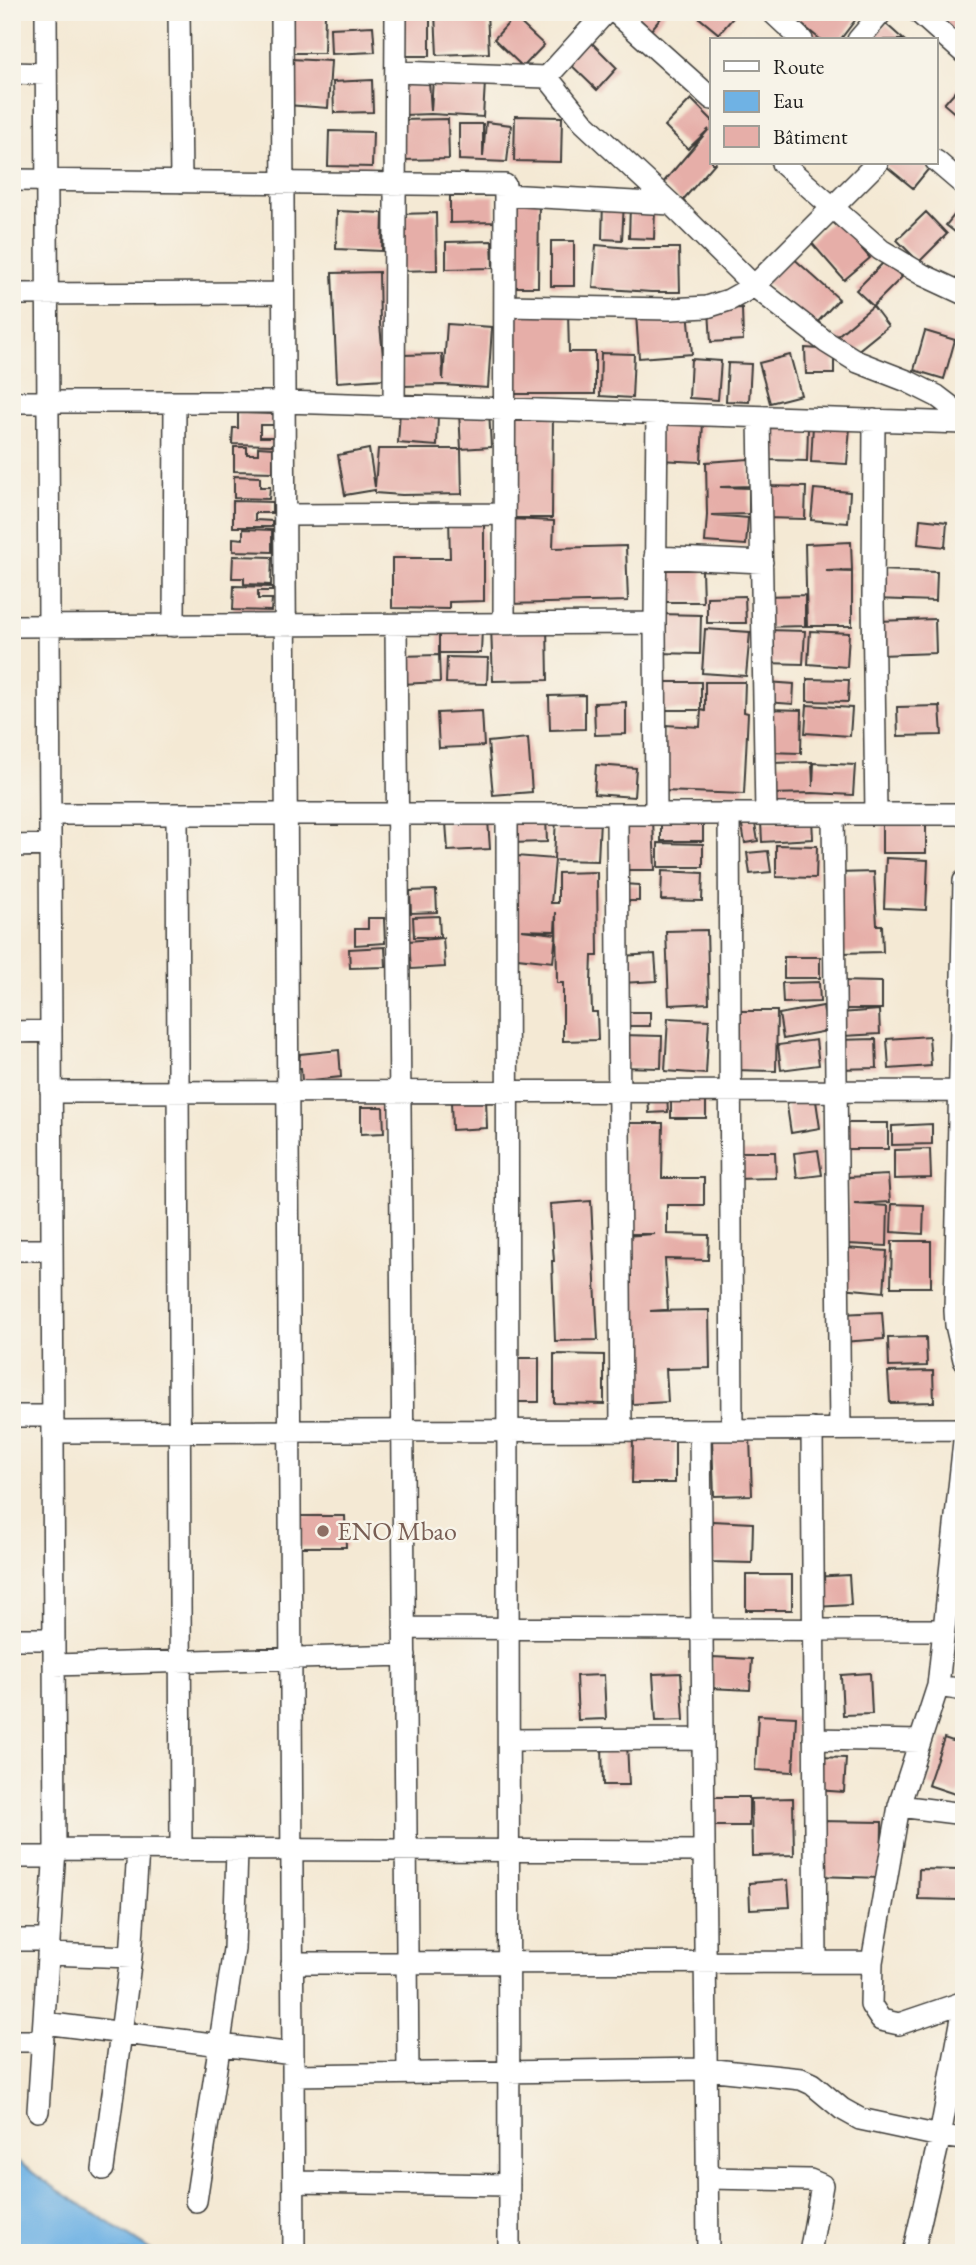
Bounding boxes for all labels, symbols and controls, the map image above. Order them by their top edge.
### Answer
legend [710,38,937,164]
text: Route [773,53,824,80]
text: Eau [773,87,804,114]
text: Bâtiment [773,123,848,150]
place label: ENO Mbao [337,1514,457,1548]
marker: ENO Mbao [315,1523,331,1539]

